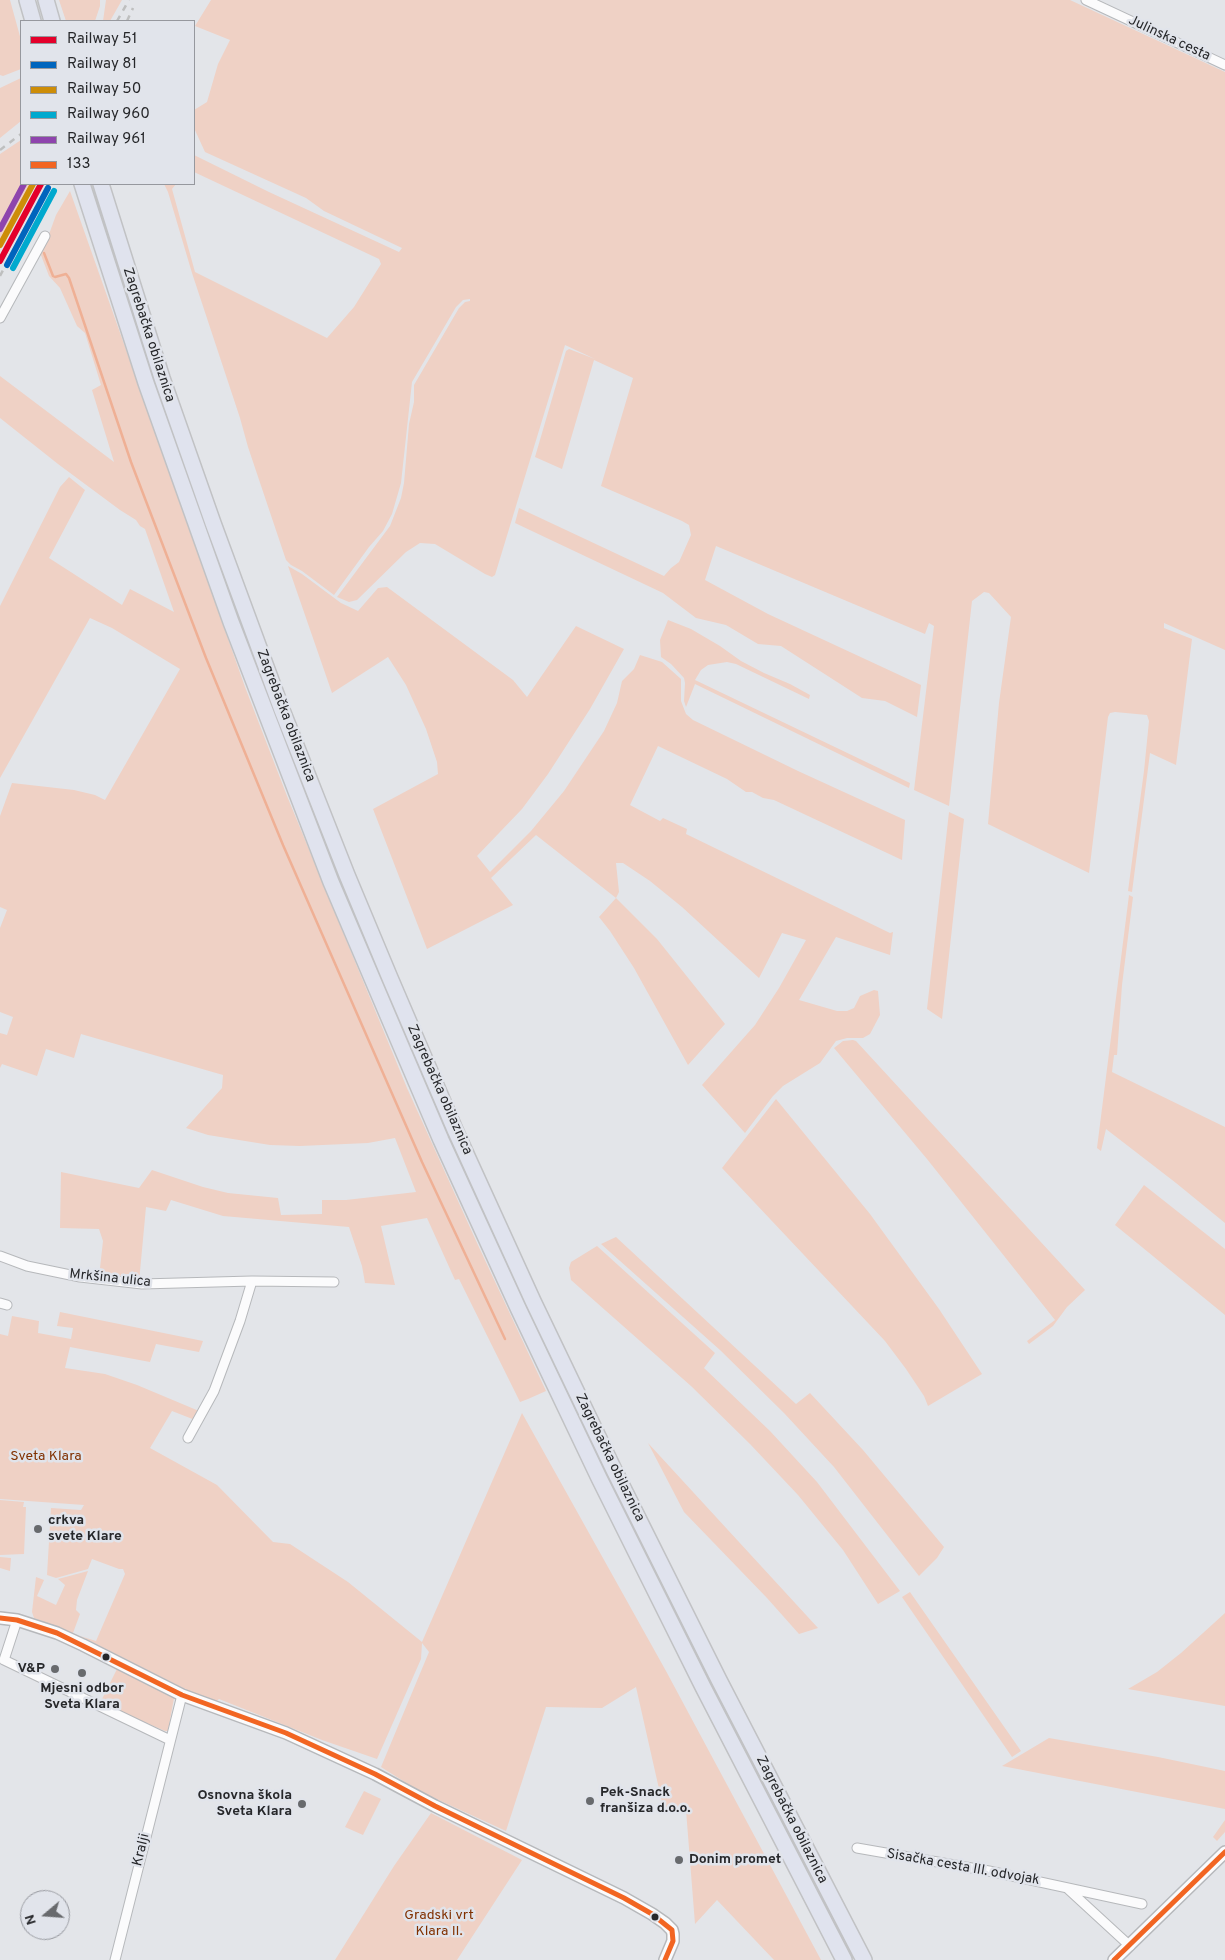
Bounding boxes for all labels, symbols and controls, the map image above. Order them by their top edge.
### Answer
street label: Julinska cesta [1125,13,1213,65]
legend [20,20,195,185]
text: Railway 51 [67,30,137,49]
text: Railway 81 [67,55,137,74]
text: Railway 50 [67,80,141,99]
text: Railway 960 [67,105,150,124]
text: Railway 961 [67,130,146,149]
text: 133 [67,155,91,174]
street label: Zagrebačka obilaznica [118,265,178,405]
street label: Zagrebačka obilaznica [252,647,318,785]
street label: Zagrebačka obilaznica [403,1022,475,1158]
street label: Mrkšina ulica [68,1266,152,1292]
street label: Zagrebačka obilaznica [571,1391,647,1525]
park label: Sveta Klara [10,1449,82,1465]
place label: crkva svete Klare [48,1513,122,1545]
marker: crkva svete Klare [32,1523,44,1535]
unlabelled marker [101,1652,111,1662]
place label: V&P [18,1661,45,1677]
marker: V&P [49,1663,61,1675]
marker: Mjesni odbor Sveta Klara [76,1667,88,1679]
place label: Mjesni odbor Sveta Klara [40,1681,124,1714]
street label: Zagrebačka obilaznica [752,1753,830,1887]
place label: Pek-Snack franšiza d.o.o. [600,1785,691,1818]
place label: Osnovna škola Sveta Klara [198,1788,292,1820]
marker: Pek-Snack franšiza d.o.o. [584,1795,596,1807]
marker: Osnovna škola Sveta Klara [296,1798,308,1810]
street label: Kralji [130,1832,154,1868]
street label: Sisačka cesta III. odvojak [885,1846,1041,1890]
place label: Donim promet [689,1852,781,1868]
marker: Donim promet [673,1854,685,1866]
north arrow [20,1890,70,1940]
park label: Gradski vrt Klara II. [404,1908,474,1940]
text: N [22,1912,41,1927]
unlabelled marker [650,1912,660,1922]

